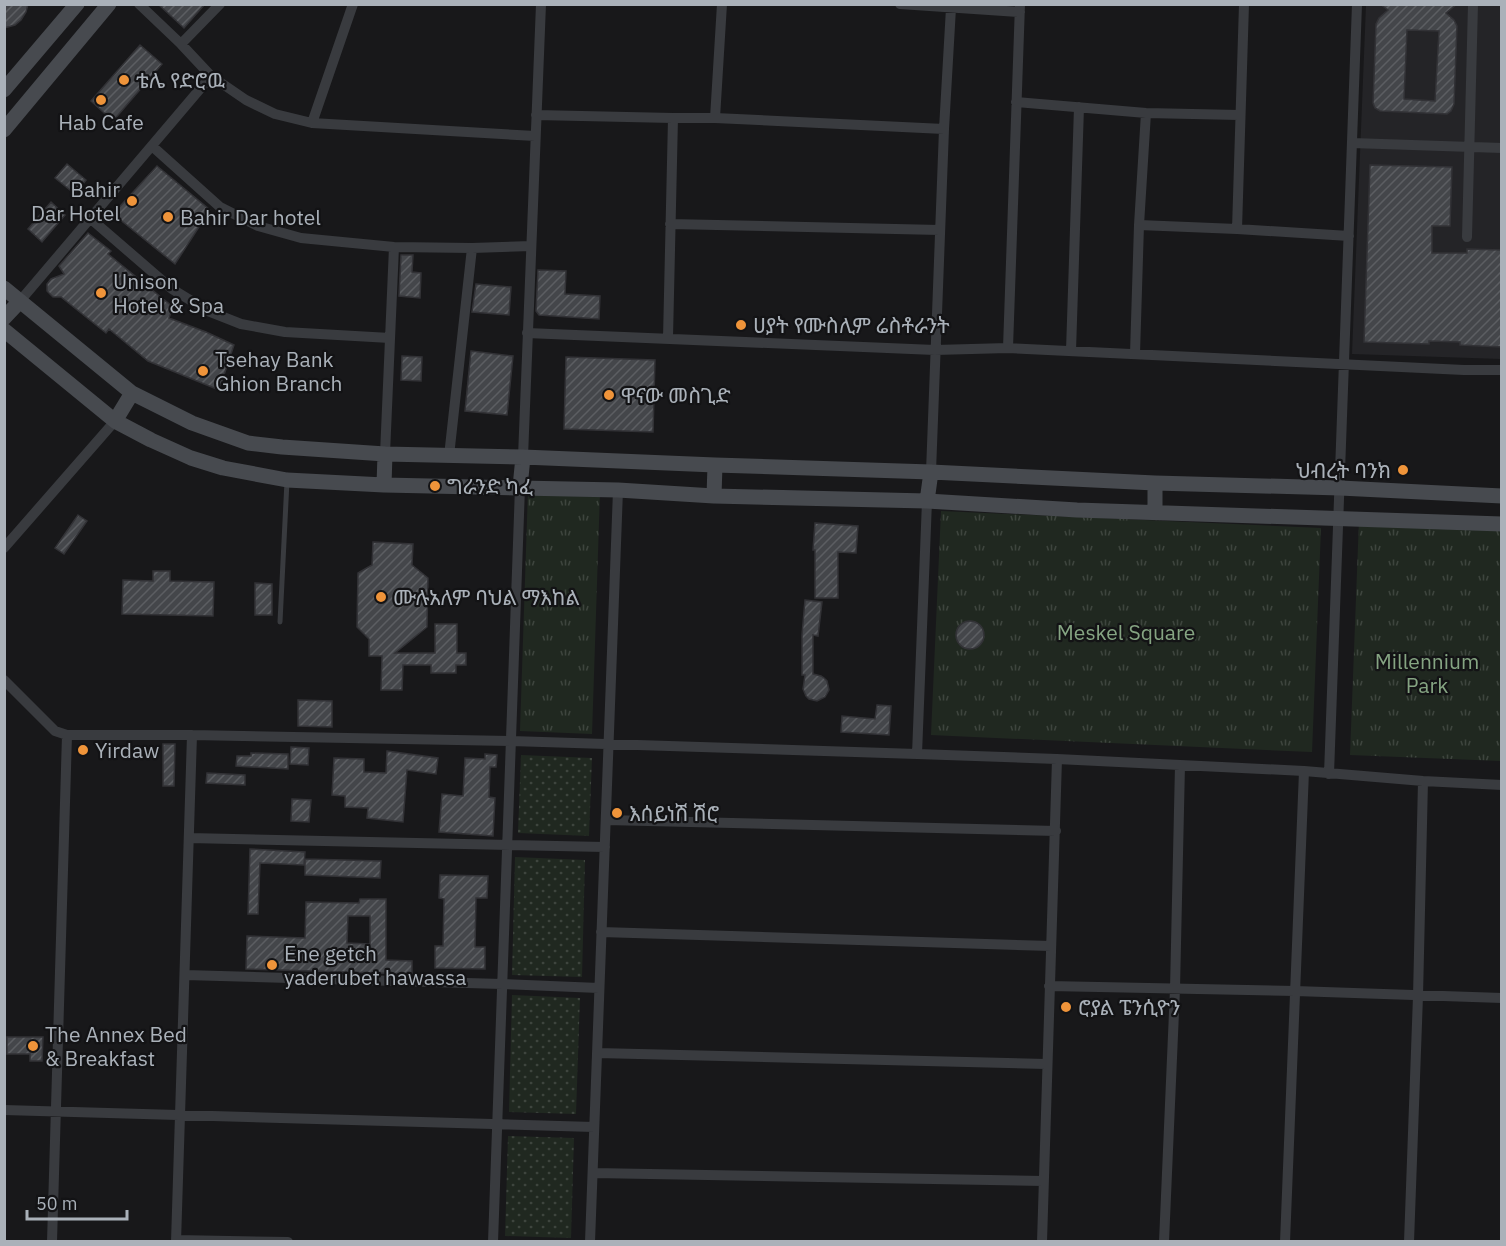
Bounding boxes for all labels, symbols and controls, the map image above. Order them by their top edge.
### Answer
place label: ቴሌ የድሮዉ [136,66,225,94]
marker: ቴሌ የድሮዉ [117,73,131,87]
marker: Hab Cafe [94,93,108,107]
place label: Hab Cafe [58,108,144,136]
place label: Bahir Dar Hotel [31,175,120,227]
marker: Bahir Dar Hotel [125,194,139,208]
place label: Bahir Dar hotel [180,203,321,231]
marker: Bahir Dar hotel [161,210,175,224]
place label: Unison Hotel & Spa [113,267,224,319]
marker: Unison Hotel & Spa [94,286,108,300]
place label: ሀያት የሙስሊም ሬስቶራንት [753,311,950,339]
marker: ሀያት የሙስሊም ሬስቶራንት [734,318,748,332]
place label: Tsehay Bank Ghion Branch [215,345,342,397]
marker: Tsehay Bank Ghion Branch [196,364,210,378]
place label: ዋናው መስጊድ [621,381,731,409]
marker: ዋናው መስጊድ [602,388,616,402]
place label: ህብረት ባንክ [1296,456,1391,484]
marker: ህብረት ባንክ [1396,463,1410,477]
place label: ግራንድ ካፈ [447,472,533,500]
marker: ግራንድ ካፈ [428,479,442,493]
place label: ሙሉአለም ባህል ማእከል [393,583,580,611]
marker: ሙሉአለም ባህል ማእከል [374,590,388,604]
park label: Meskel Square [1057,618,1195,646]
park label: Millennium Park [1375,647,1479,699]
place label: Yirdaw [95,736,159,764]
marker: Yirdaw [76,743,90,757]
place label: እሰይነሽ ሽሮ [629,799,720,827]
marker: እሰይነሽ ሽሮ [610,806,624,820]
place label: Ene getch yaderubet hawassa [284,939,467,991]
marker: Ene getch yaderubet hawassa [265,958,279,972]
place label: ሮያል ፔንሲዮን [1078,993,1180,1021]
marker: ሮያል ፔንሲዮን [1059,1000,1073,1014]
place label: The Annex Bed & Breakfast [45,1020,187,1072]
marker: The Annex Bed & Breakfast [26,1039,40,1053]
scale bar [27,1183,128,1221]
text: 50 m [36,1192,78,1215]

